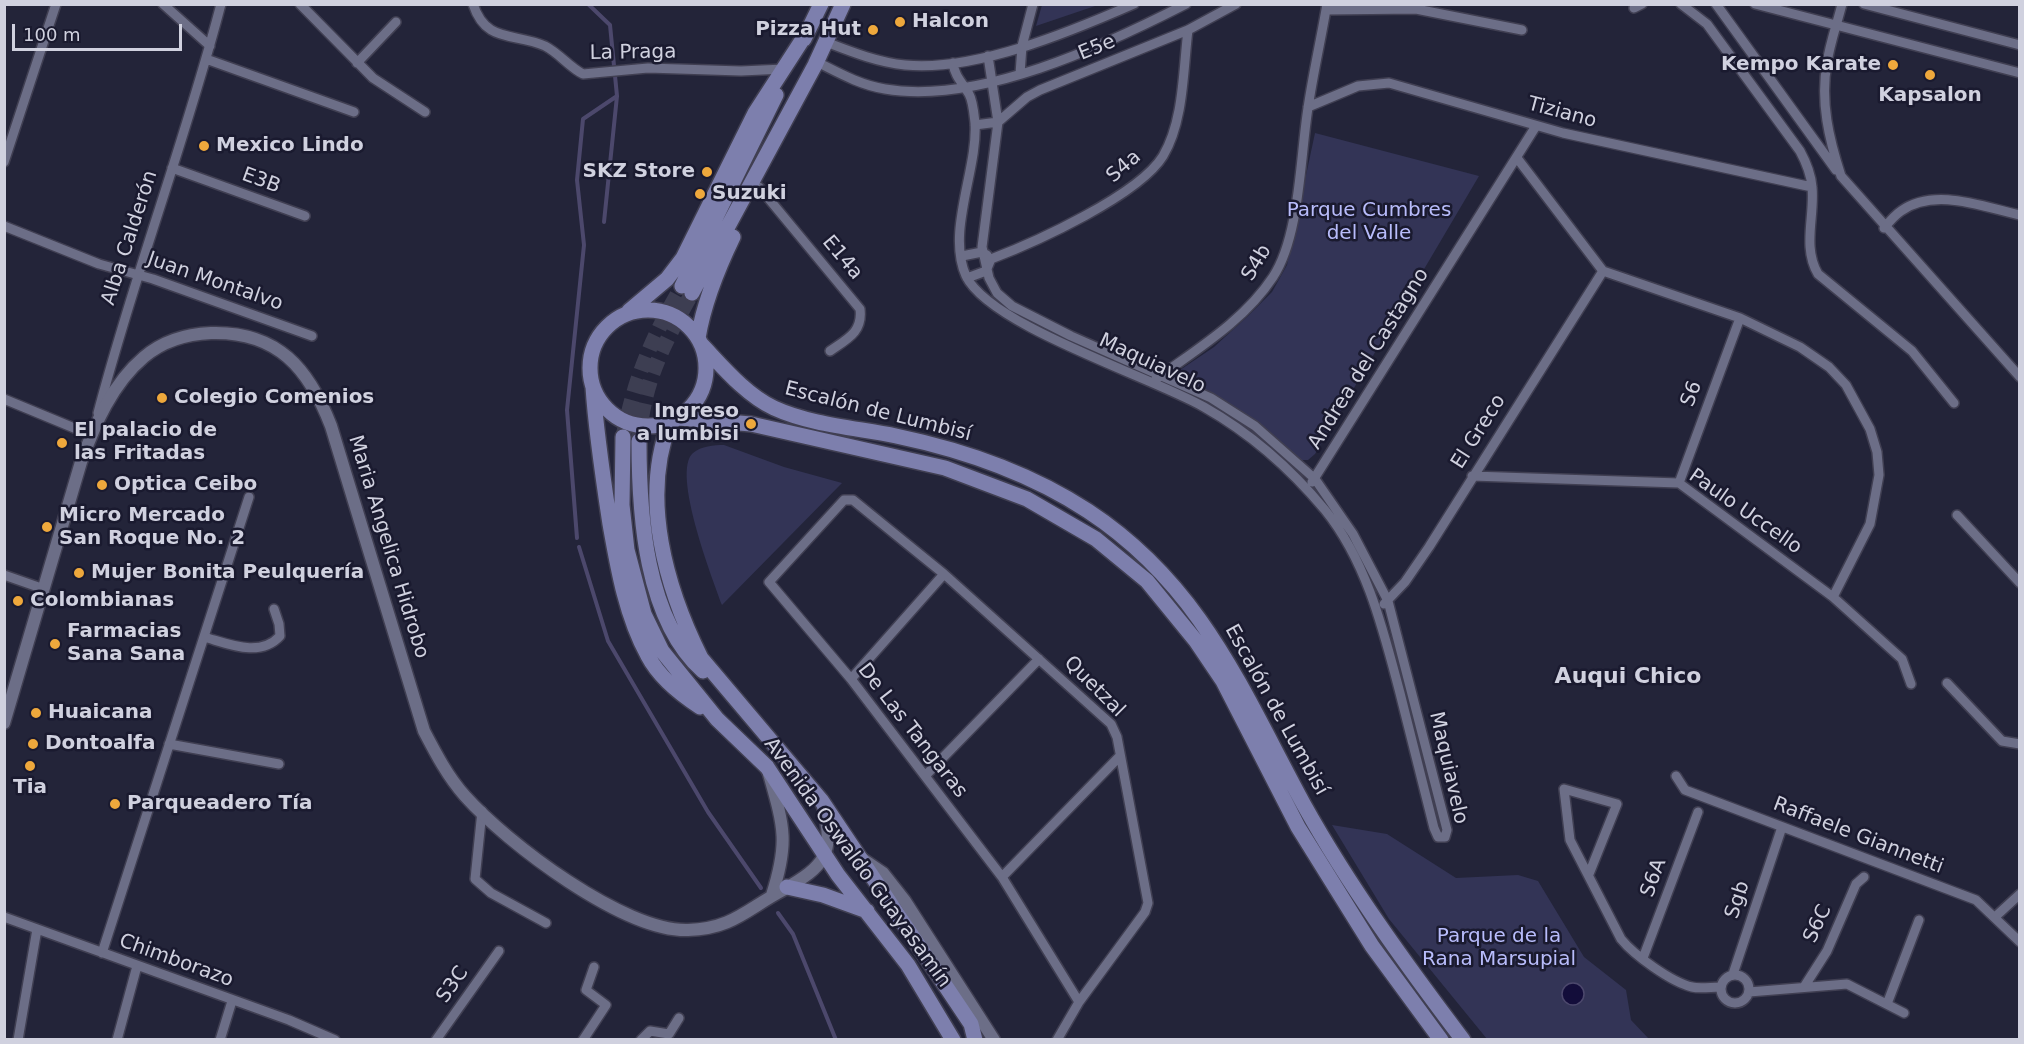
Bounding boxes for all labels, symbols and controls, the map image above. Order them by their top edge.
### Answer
place label: Halcon [912,10,989,34]
scale bar [15,12,184,50]
marker: Halcon [893,15,907,29]
place label: Pizza Hut [755,18,861,42]
marker: Pizza Hut [866,23,880,37]
text: 100 m [23,24,81,45]
street label: E5e [1075,30,1119,66]
street label: La Praga [589,40,677,66]
place label: Kempo Karate [1721,53,1881,77]
marker: Kempo Karate [1886,58,1900,72]
marker: Kapsalon [1923,68,1937,82]
place label: Kapsalon [1878,84,1982,108]
street label: Tiziano [1525,92,1599,134]
place label: Mexico Lindo [216,134,364,158]
marker: Mexico Lindo [197,139,211,153]
street label: S4a [1102,146,1146,188]
place label: SKZ Store [582,160,695,184]
street label: E3B [239,163,283,199]
marker: SKZ Store [700,165,714,179]
street label: Alba Calderón [97,168,163,308]
place label: Suzuki [712,182,787,206]
marker: Suzuki [693,187,707,201]
park label: Parque Cumbres del Valle [1287,199,1451,246]
street label: E14a [817,231,867,285]
street label: S4b [1237,240,1277,286]
street label: Juan Montalvo [144,248,286,316]
street label: Andrea del Castagno [1303,264,1435,454]
street label: Maquiavelo [1095,329,1209,399]
street label: Escalón de Lumbisí [782,377,974,447]
street label: S6 [1676,378,1708,410]
place label: Colegio Comenios [174,386,374,410]
street label: El Greco [1447,390,1511,474]
marker: Colegio Comenios [155,391,169,405]
place label: Ingreso a lumbisi [637,400,739,447]
marker: Ingreso a lumbisi [744,417,758,431]
place label: El palacio de las Fritadas [74,419,217,466]
street label: Maria Angelica Hidrobo [343,432,433,662]
marker: El palacio de las Fritadas [55,436,69,450]
street label: Paulo Uccello [1684,464,1806,560]
place label: Optica Ceibo [114,473,257,497]
marker: Optica Ceibo [95,478,109,492]
place label: Micro Mercado San Roque No. 2 [59,504,245,551]
marker: Micro Mercado San Roque No. 2 [40,520,54,534]
place label: Mujer Bonita Peulquería [91,561,364,585]
marker: Mujer Bonita Peulquería [72,566,86,580]
place label: Colombianas [30,589,174,613]
marker: Colombianas [11,594,25,608]
place label: Farmacias Sana Sana [67,620,185,667]
street label: Escalón de Lumbisí [1219,620,1333,800]
marker: Farmacias Sana Sana [48,637,62,651]
street label: Quetzal [1058,651,1130,723]
street label: De Las Tangaras [852,659,972,803]
district label: Auqui Chico [1555,664,1701,690]
place label: Huaicana [48,701,152,725]
marker: Huaicana [29,706,43,720]
street label: Maquiavelo [1423,709,1473,827]
place label: Dontoalfa [45,732,155,756]
street label: Avenida Oswaldo Guayasamín [758,733,956,993]
marker: Dontoalfa [26,737,40,751]
marker: Tia [23,759,37,773]
place label: Tia [13,776,47,800]
place label: Parqueadero Tía [127,792,313,816]
street label: Raffaele Giannetti [1769,792,1947,880]
marker: Parqueadero Tía [108,797,122,811]
street label: S6A [1636,856,1672,900]
street label: Sgb [1721,878,1755,922]
street label: S6C [1799,901,1837,947]
park label: Parque de la Rana Marsupial [1422,925,1576,972]
street label: Chimborazo [116,929,236,993]
street label: S3C [432,962,474,1008]

